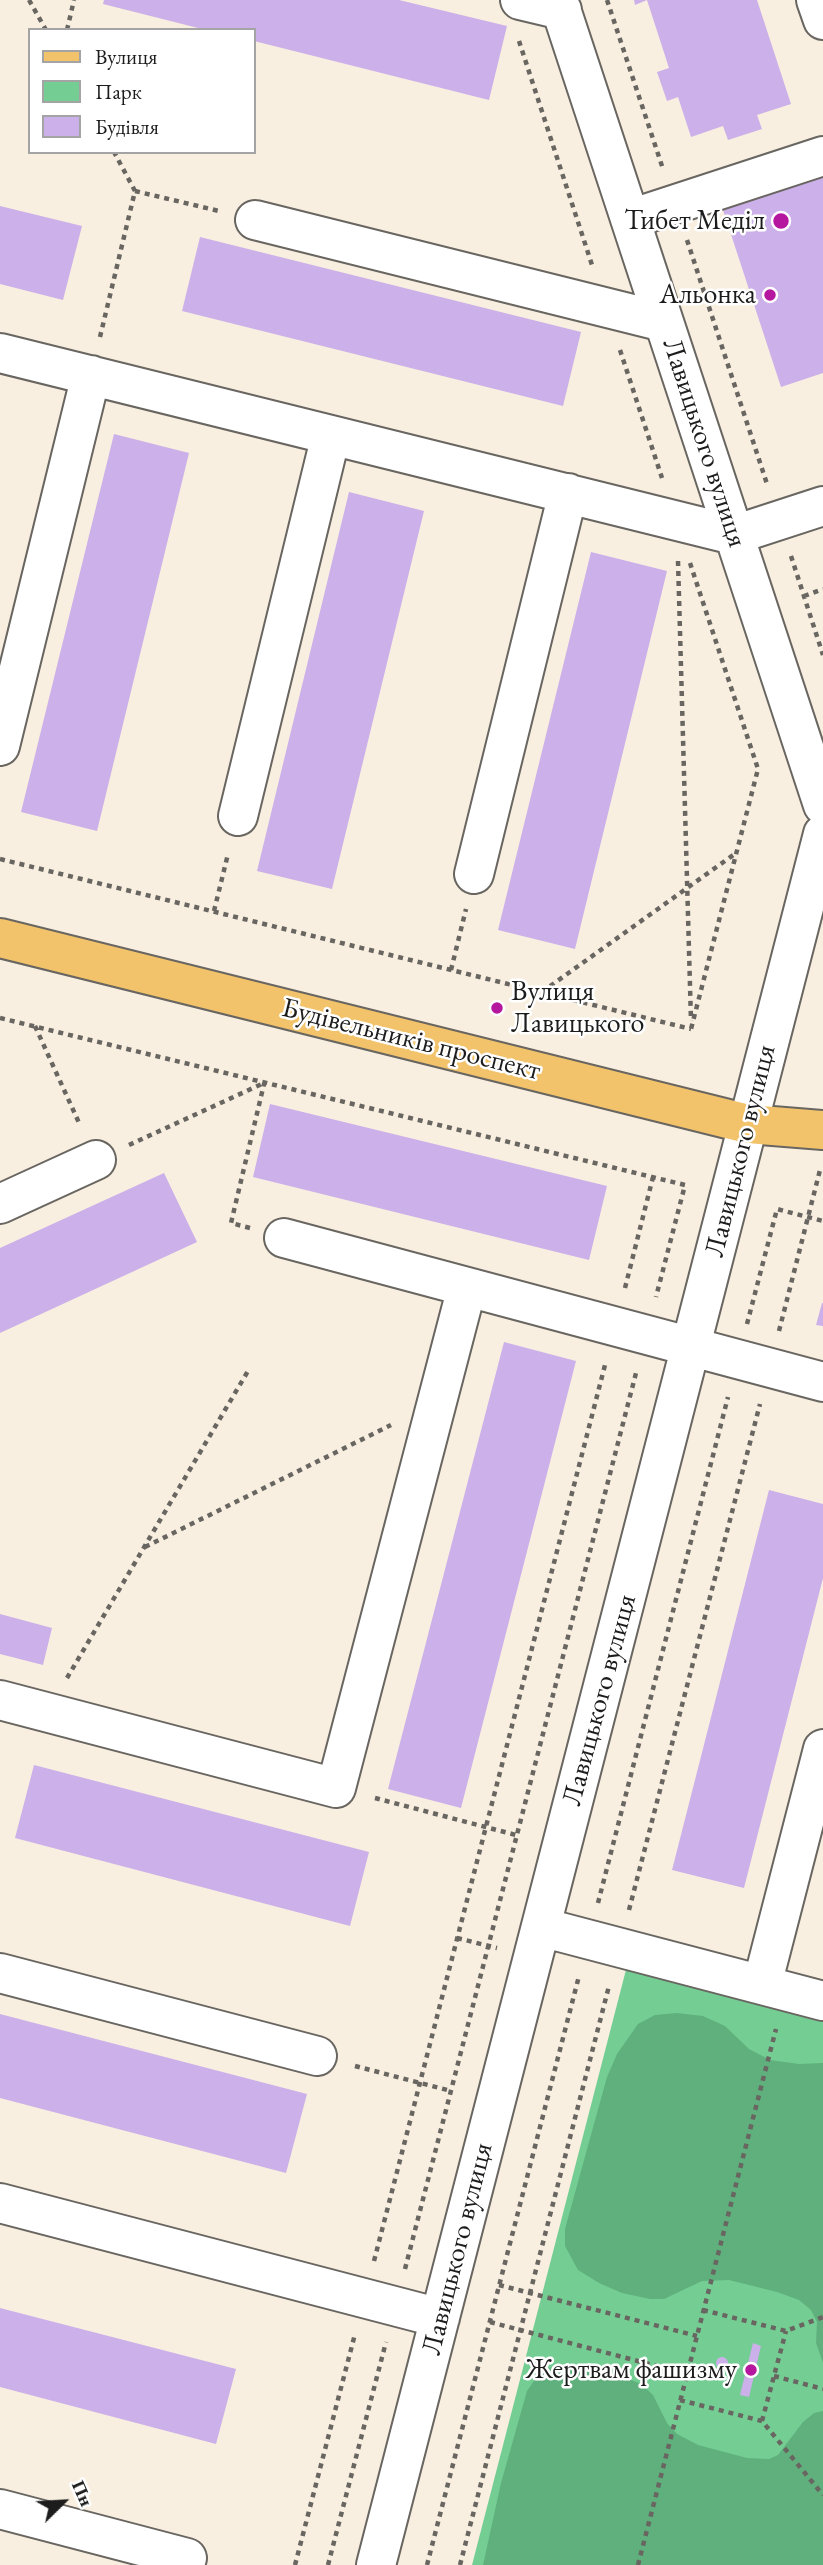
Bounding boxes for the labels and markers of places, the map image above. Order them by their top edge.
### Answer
place label: Тибет Меділ [624,204,765,238]
marker: Тибет Меділ [771,211,791,231]
place label: Альонка [659,278,756,312]
marker: Альонка [762,287,778,303]
place label: Вулиця Лавицького [511,975,644,1041]
marker: Вулиця Лавицького [489,1000,505,1016]
place label: Жертвам фашизму [525,2353,737,2387]
marker: Жертвам фашизму [743,2362,759,2378]

